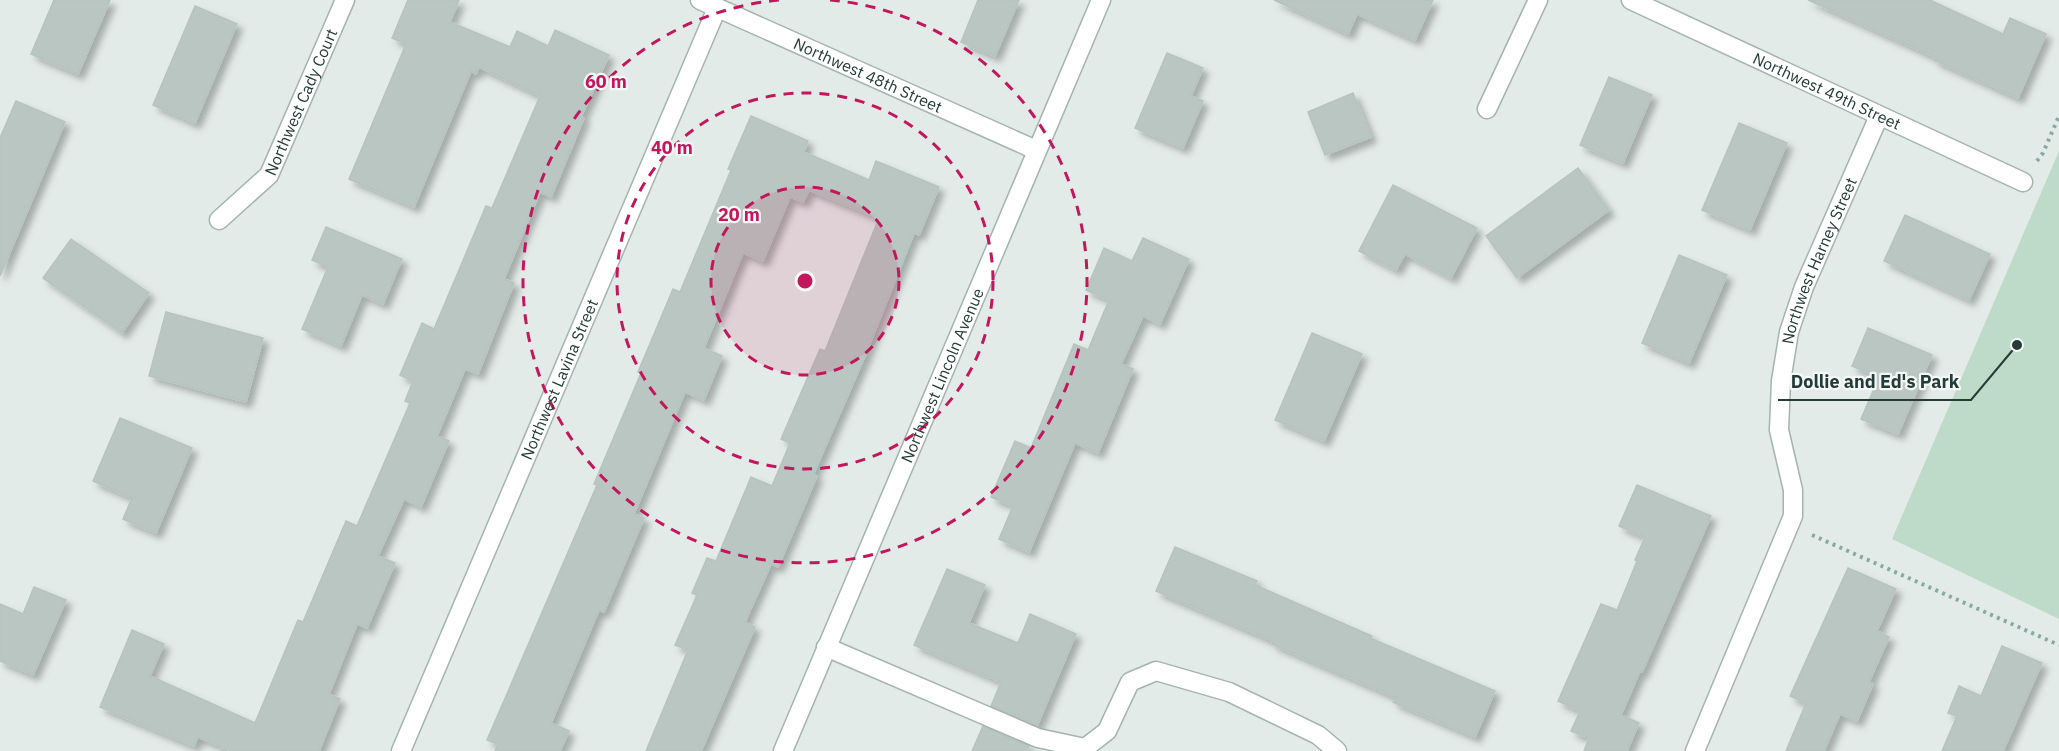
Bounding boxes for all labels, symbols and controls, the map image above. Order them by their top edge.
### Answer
street label: Northwest Cady Court [260,25,341,178]
street label: Northwest 48th Street [791,33,945,117]
street label: Northwest 49th Street [1750,48,1904,134]
text: 60 m [585,70,627,93]
text: 40 m [651,136,693,159]
street label: Northwest Harney Street [1777,174,1861,345]
text: 20 m [718,203,760,226]
centre of rings [795,271,815,291]
street label: Northwest Lincoln Avenue [896,285,988,466]
street label: Northwest Lavina Street [516,296,602,463]
callout: Dollie and Ed's Park [1778,364,1971,400]
text: Dollie and Ed's Park [1791,370,1960,393]

